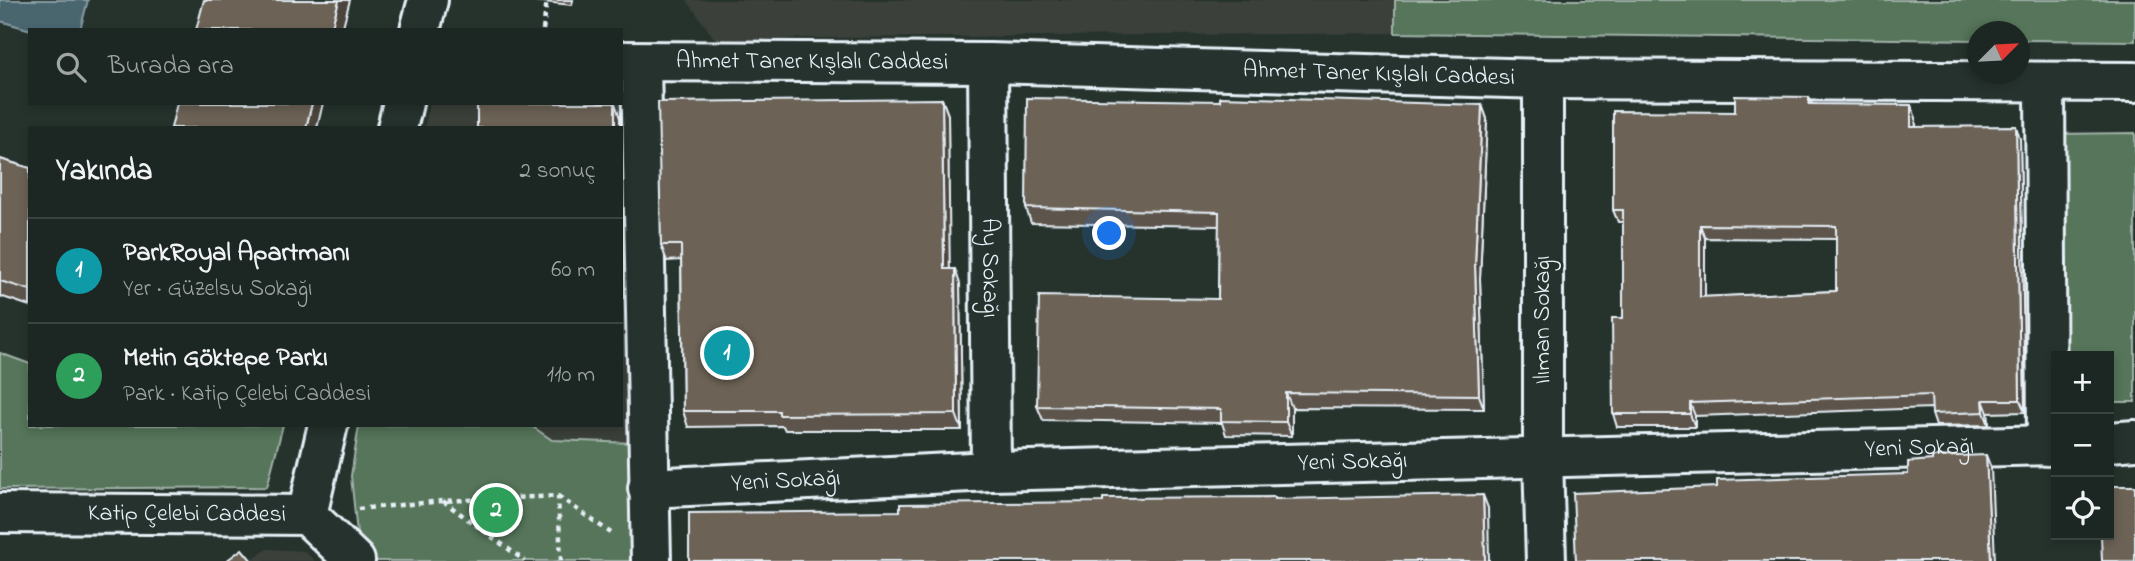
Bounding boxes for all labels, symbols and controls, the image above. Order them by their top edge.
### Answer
north arrow [1967,21,2030,84]
search box [28,28,623,105]
street label: Ahmet Taner Kışlalı Caddesi [676,44,948,80]
icon: search [52,48,90,86]
text: Burada ara [108,48,234,86]
street label: Ahmet Taner Kışlalı Caddesi [1242,53,1516,96]
text: Yakında [56,150,152,194]
text: 2 sonuç [520,155,595,188]
your location [1092,216,1126,250]
street label: Ay Sokağı [971,218,1007,318]
text: ParkRoyal Apartmanı [123,235,350,273]
text: 1 [75,254,83,287]
text: 60 m [551,254,595,287]
street label: Ilıman Sokağı [1526,255,1561,385]
text: Yer · Güzelsu Sokağı [123,273,312,306]
pin: 1 [704,327,750,379]
text: Metin Göktepe Parkı [123,340,328,378]
map controls [2051,351,2114,540]
button: + [2051,351,2114,414]
text: 2 [73,359,85,392]
text: 110 m [547,359,595,392]
text: Park · Katip Çelebi Caddesi [123,378,371,411]
button: − [2051,414,2114,477]
street label: Yeni Sokağı [1864,430,1975,467]
street label: Yeni Sokağı [1297,443,1408,481]
street label: Yeni Sokağı [730,461,842,501]
button: locate [2051,477,2114,540]
pin: 2 [473,484,519,536]
street label: Katip Çelebi Caddesi [88,496,286,532]

